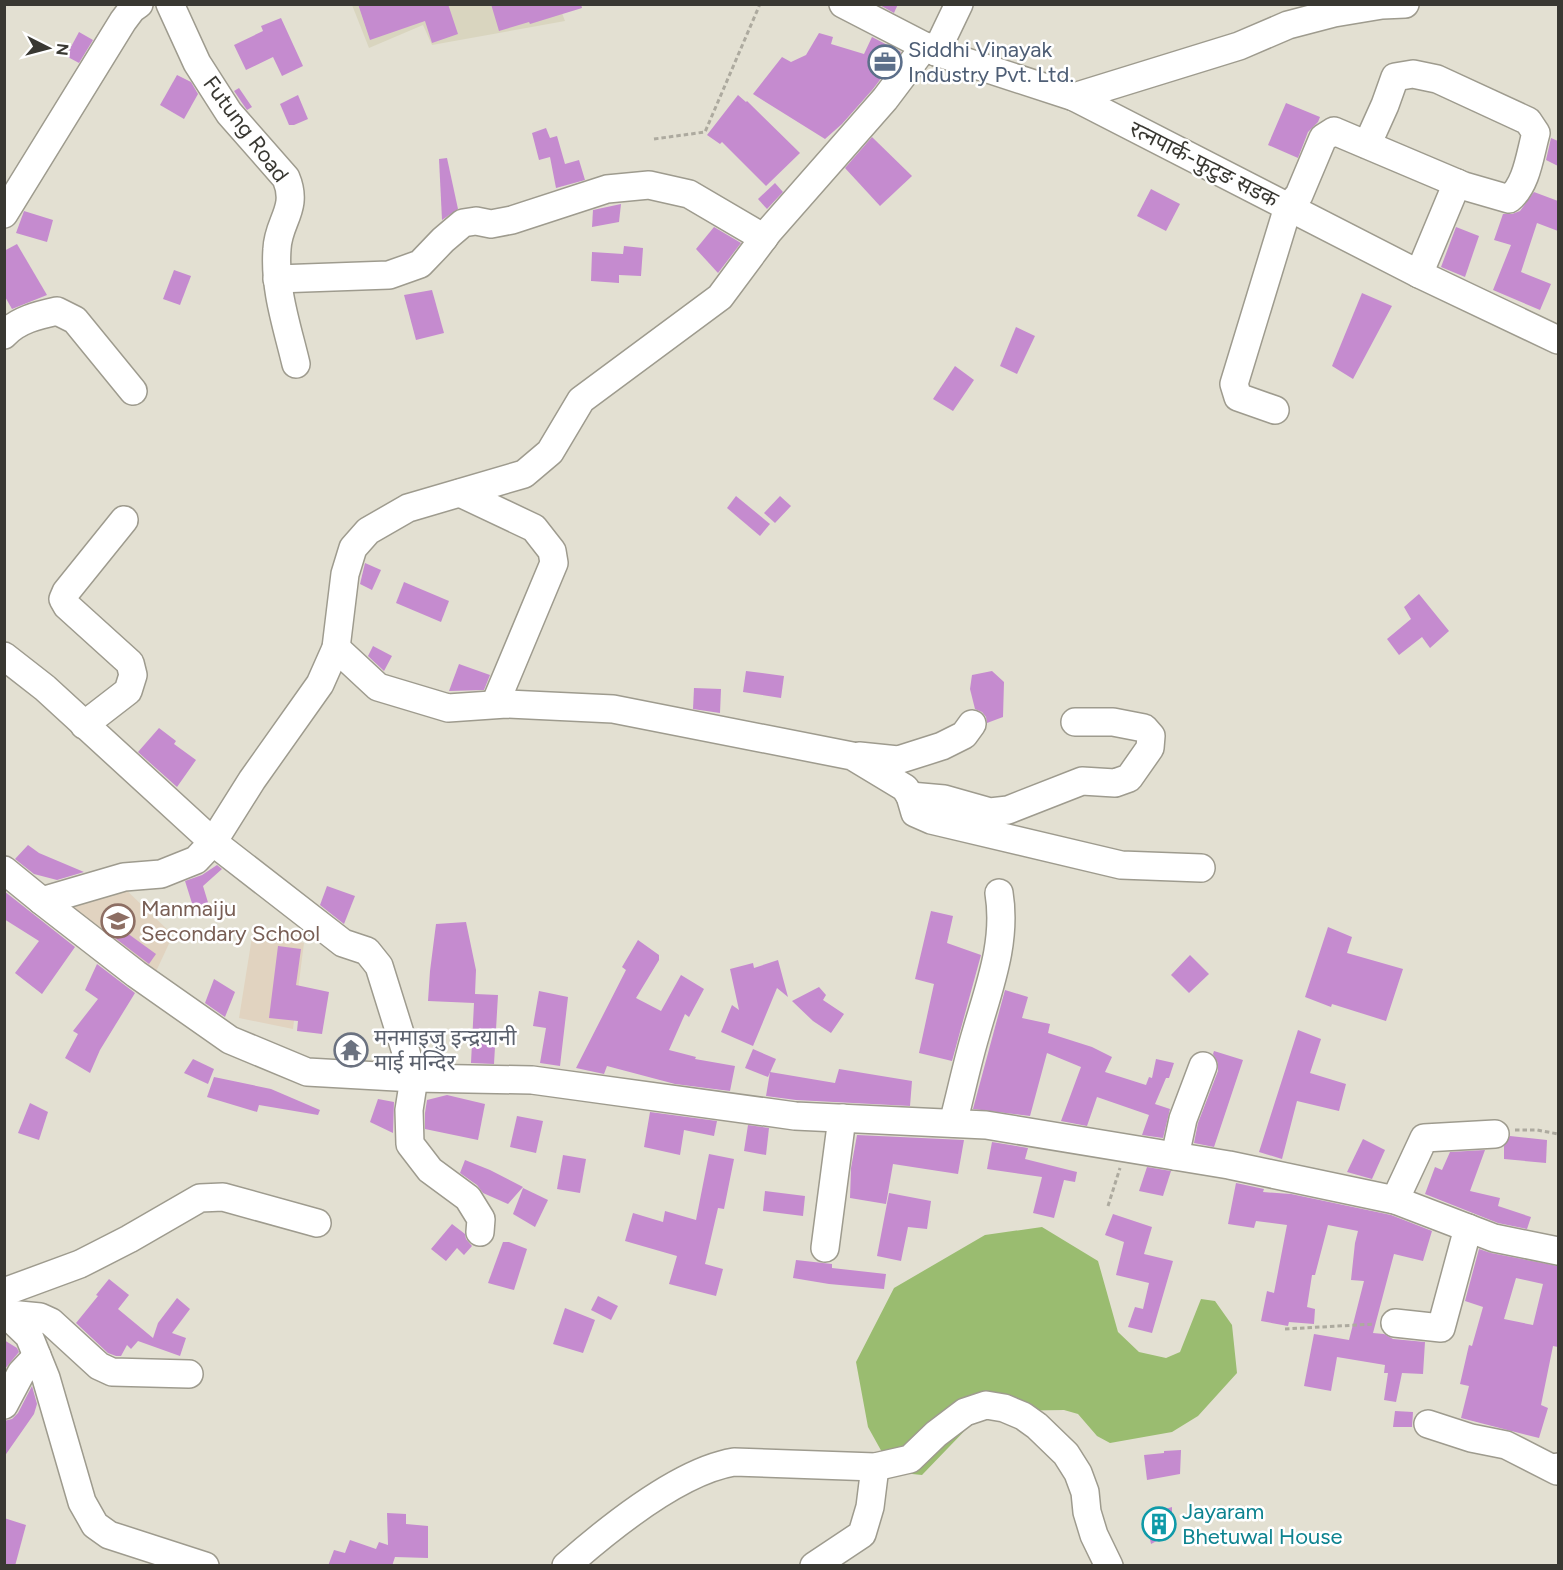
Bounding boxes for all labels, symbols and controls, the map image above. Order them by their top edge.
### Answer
north arrow [18,18,78,78]
place label: Siddhi Vinayak Industry Pvt. Ltd. [908,36,1074,88]
text: N [52,42,73,57]
office icon: Siddhi Vinayak Industry Pvt. Ltd. [867,44,903,80]
street label: Futung Road [197,71,295,187]
street label: रत्नपार्क-फुटुङ सडक [1125,115,1284,214]
place label: Manmaiju Secondary School [141,895,320,947]
school or university icon: Manmaiju Secondary School [100,903,136,939]
place label: मनमाइजु इन्द्रयानी माई मन्दिर [374,1024,517,1076]
temple icon: मनमाइजु इन्द्रयानी माई मन्दिर [333,1032,369,1068]
place label: Jayaram Bhetuwal House [1182,1498,1343,1550]
building icon: Jayaram Bhetuwal House [1141,1506,1177,1542]

